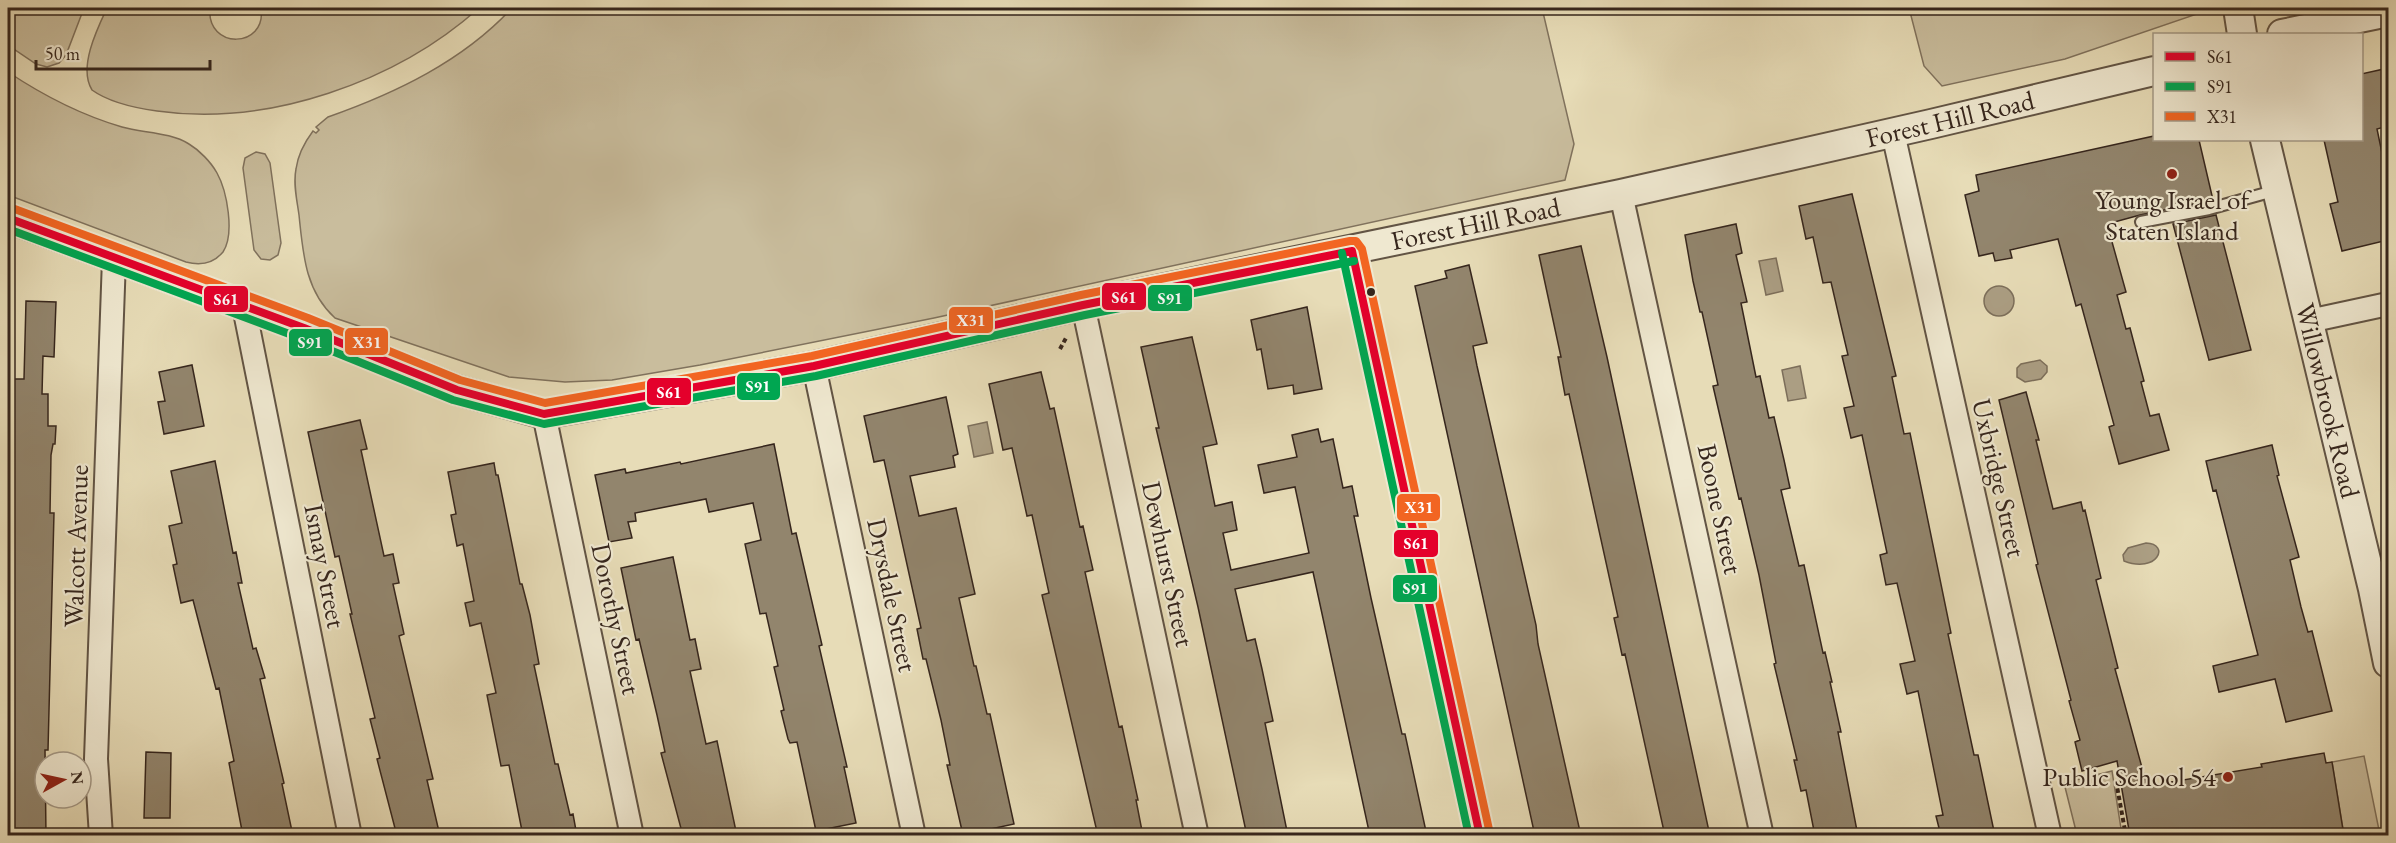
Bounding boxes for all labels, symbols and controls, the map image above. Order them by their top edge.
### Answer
scale bar [36,33,210,71]
legend [2153,33,2363,141]
text: 50 m [45,42,80,65]
text: S61 [2207,45,2233,68]
text: S91 [2207,75,2233,98]
street label: Forest Hill Road [1862,82,2038,155]
text: X31 [2206,105,2237,128]
marker: Young Israel of Staten Island [2165,167,2179,181]
place label: Young Israel of Staten Island [2095,182,2252,248]
street label: Forest Hill Road [1388,189,1564,258]
line badge: S61 [1101,282,1147,311]
line badge: S91 [1147,284,1193,312]
line badge: S61 [203,285,249,313]
unlabelled marker [1365,286,1377,298]
text: S61 [1112,287,1136,308]
text: S91 [1158,288,1182,309]
text: S61 [214,289,238,310]
street label: Willowbrook Road [2288,300,2369,502]
line badge: X31 [948,306,994,334]
text: X31 [956,310,985,331]
line badge: X31 [344,327,389,356]
line badge: S91 [288,328,333,357]
text: S91 [298,332,322,353]
text: X31 [352,332,381,353]
line badge: S91 [736,372,781,401]
text: S91 [746,376,770,397]
line badge: S61 [646,377,692,406]
text: S61 [657,382,681,403]
street label: Uxbridge Street [1964,395,2035,561]
street label: Boone Street [1690,441,1751,578]
street label: Walcott Avenue [55,464,96,628]
street label: Dewhurst Street [1134,478,1203,650]
line badge: X31 [1396,493,1441,522]
text: X31 [1404,497,1433,518]
street label: Ismay Street [296,501,355,632]
street label: Drysdale Street [859,515,926,675]
line badge: S61 [1393,529,1439,558]
text: S61 [1404,533,1428,554]
street label: Dorothy Street [583,540,650,698]
line badge: S91 [1392,574,1438,603]
text: S91 [1403,578,1427,599]
north arrow [33,750,93,810]
place label: Public School 54 [2042,759,2217,794]
text: N [66,770,89,786]
marker: Public School 54 [2221,770,2235,784]

